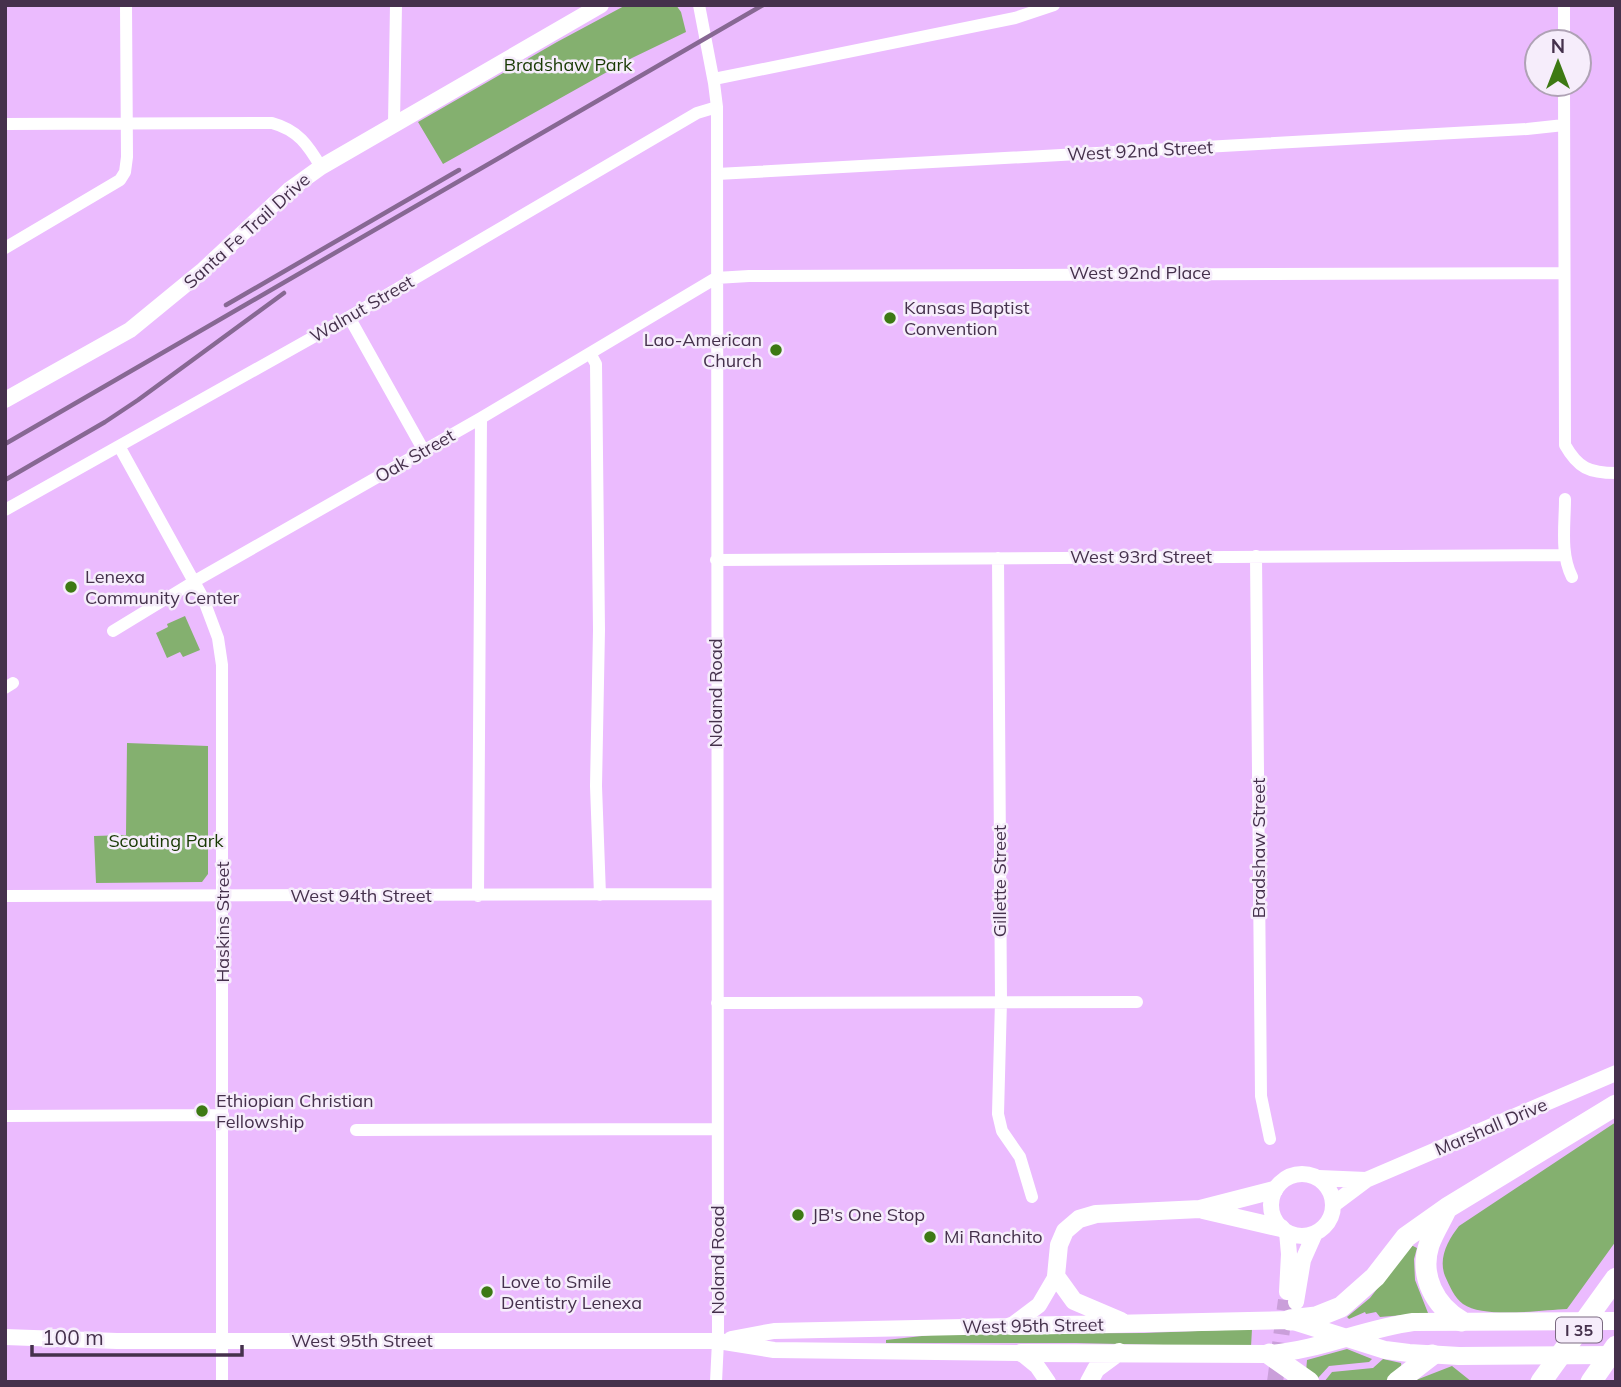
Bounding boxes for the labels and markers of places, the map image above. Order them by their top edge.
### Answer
place label: Kansas Baptist Convention [904,296,1030,340]
marker: Kansas Baptist Convention [882,310,898,326]
place label: Lao-American Church [644,328,762,372]
marker: Lao-American Church [768,342,784,358]
place label: Lenexa Community Center [85,565,239,609]
marker: Lenexa Community Center [63,579,79,595]
place label: Ethiopian Christian Fellowship [216,1089,373,1133]
marker: Ethiopian Christian Fellowship [194,1103,210,1119]
place label: JB's One Stop [812,1203,925,1226]
marker: JB's One Stop [790,1207,806,1223]
place label: Mi Ranchito [944,1225,1042,1248]
marker: Mi Ranchito [922,1229,938,1245]
place label: Love to Smile Dentistry Lenexa [501,1270,642,1314]
marker: Love to Smile Dentistry Lenexa [479,1284,495,1300]

